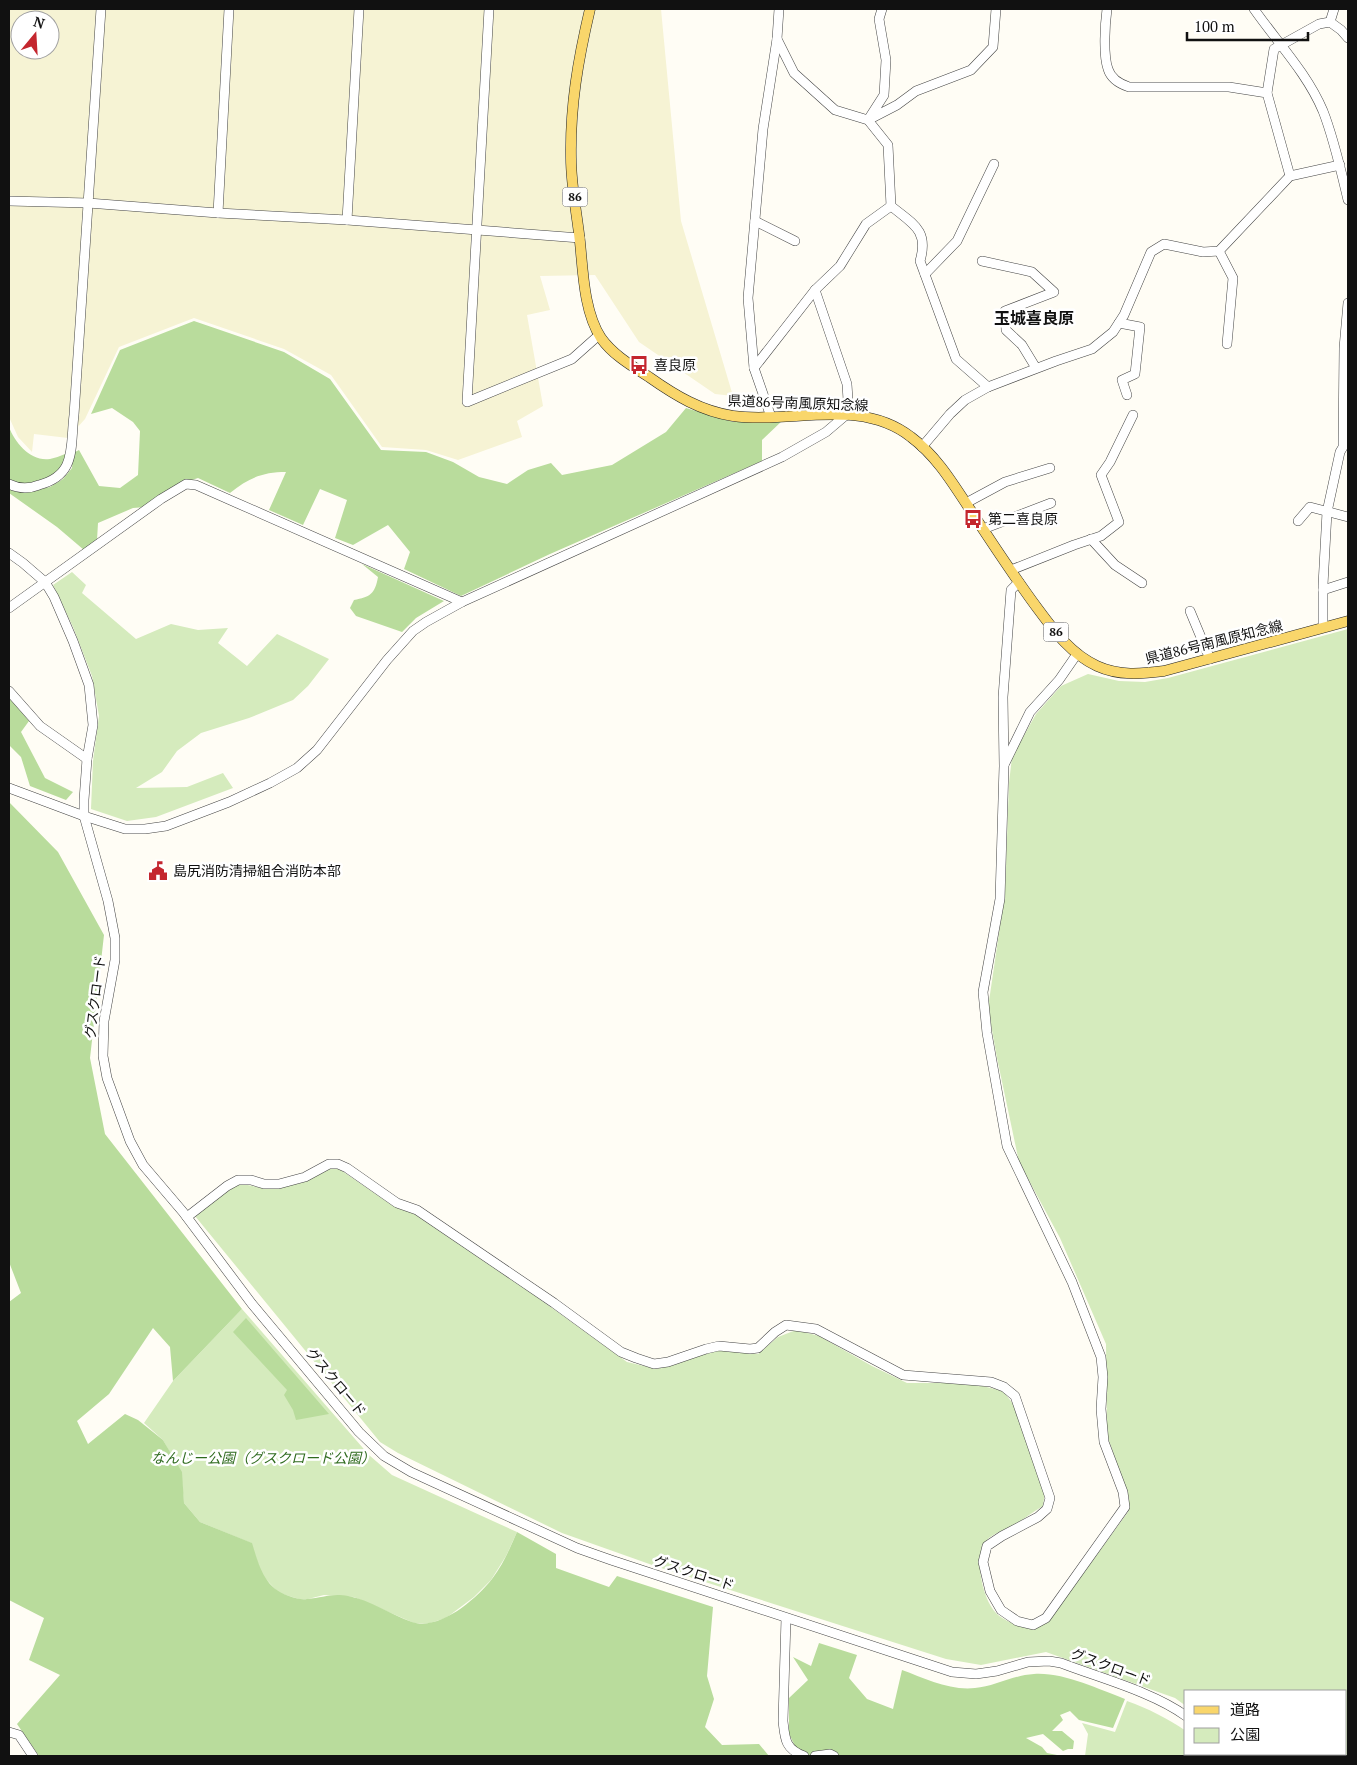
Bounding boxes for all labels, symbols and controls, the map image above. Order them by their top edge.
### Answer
north arrow [10,10,60,60]
scale bar [1187,10,1308,42]
text: N [31,11,48,33]
text: 100 m [1194,16,1235,36]
road number: 86 [562,188,588,206]
district label: 玉城喜良原 [994,307,1074,329]
bus stop icon: 喜良原 [628,354,650,376]
place label: 喜良原 [654,355,696,374]
street label: 県道86号南風原知念線 [727,391,869,414]
bus stop icon: 第二喜良原 [962,508,984,530]
place label: 第二喜良原 [988,509,1058,528]
street label: 県道86号南風原知念線 [1143,615,1285,668]
road number: 86 [1044,622,1068,642]
public building icon: 島尻消防清掃組合消防本部 [147,860,169,882]
place label: 島尻消防清掃組合消防本部 [173,861,341,880]
street label: グスクロード [80,954,109,1040]
street label: グスクロード [302,1343,371,1420]
park label: なんじー公園（グスクロード公園） [151,1448,375,1467]
street label: グスクロード [651,1551,737,1595]
street label: グスクロード [1068,1643,1154,1690]
legend [1184,1690,1347,1755]
text: 道路 [1230,1699,1260,1719]
text: 公園 [1230,1724,1260,1744]

